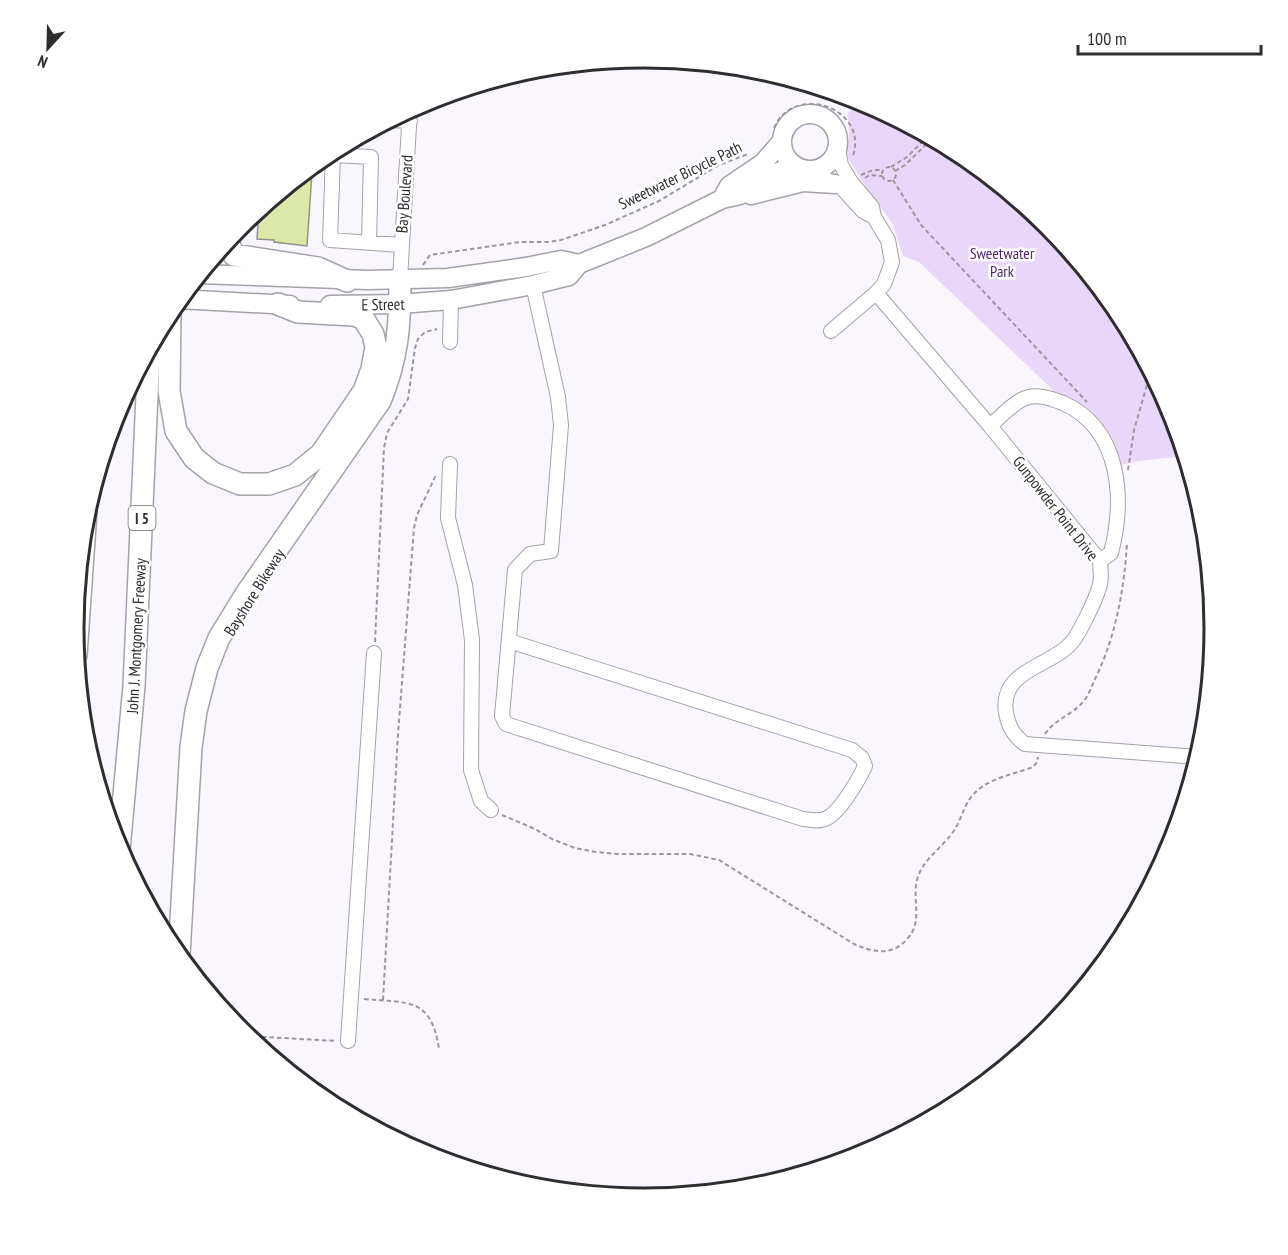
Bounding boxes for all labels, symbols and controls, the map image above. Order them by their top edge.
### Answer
north arrow [18,18,78,78]
scale bar [1078,18,1261,56]
text: 100 m [1087,27,1127,50]
text: N [35,51,50,73]
street label: Sweetwater Bicycle Path [615,136,745,214]
street label: Bay Boulevard [391,154,417,234]
park label: Sweetwater Park [970,243,1035,281]
street label: E Street [361,294,405,314]
street label: Gunpowder Point Drive [1009,452,1103,564]
road number: I 5 [128,506,156,530]
street label: Bayshore Bikeway [219,545,289,639]
street label: John J. Montgomery Freeway [122,558,150,715]

